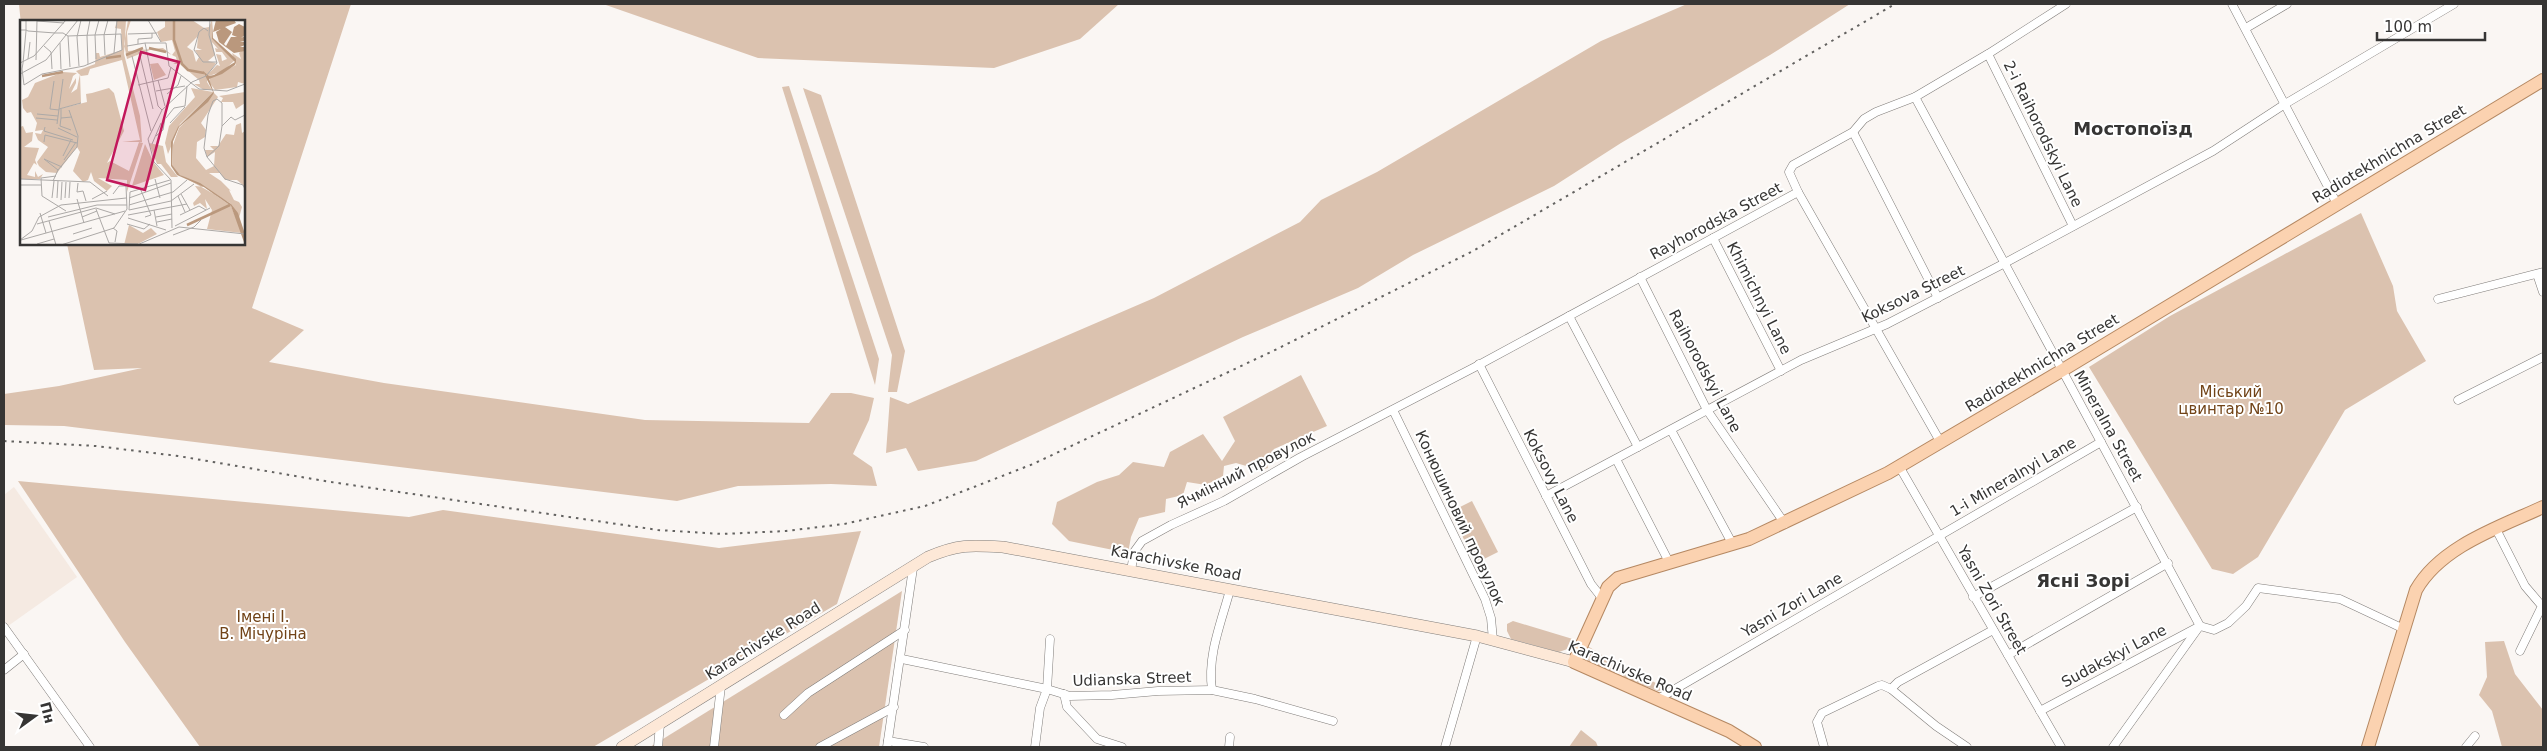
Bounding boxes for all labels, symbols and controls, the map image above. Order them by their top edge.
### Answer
scale bar [2377,10,2484,42]
text: 100 m [2384,18,2432,36]
inset map [20,20,245,245]
street label: 2-i Raihorodskyi Lane [2000,58,2086,210]
street label: Radiotekhnichna Street [2309,101,2469,207]
district label: Мостопоїзд [2073,118,2193,139]
street label: Rayhorodska Street [1647,178,1785,263]
street label: Khimichnyi Lane [1723,239,1795,357]
street label: Koksova Street [1859,261,1968,327]
street label: Raihorodskyi Lane [1665,306,1745,436]
street label: Radiotekhnichna Street [1962,310,2122,416]
street label: Mineralna Street [2070,367,2146,485]
park label: Міський цвинтар №10 [2178,383,2284,418]
street label: Koksovy Lane [1520,426,1582,526]
street label: Ячмінний провулок [1174,427,1318,513]
street label: Конюшиновий провулок [1411,427,1509,609]
street label: 1-i Mineralnyi Lane [1947,433,2079,521]
street label: Karachivske Road [1109,542,1243,584]
street label: Yasni Zori Street [1953,542,2031,658]
street label: Yasni Zori Lane [1738,569,1846,642]
district label: Ясні Зорі [2036,570,2130,591]
street label: Karachivske Road [702,598,824,684]
park label: Імені І. В. Мічуріна [219,608,307,643]
street label: Sudakskyi Lane [2058,621,2170,691]
street label: Karachivske Road [1565,637,1695,705]
street label: Udianska Street [1072,668,1192,690]
north arrow [10,691,60,741]
text: Пн [37,700,58,725]

